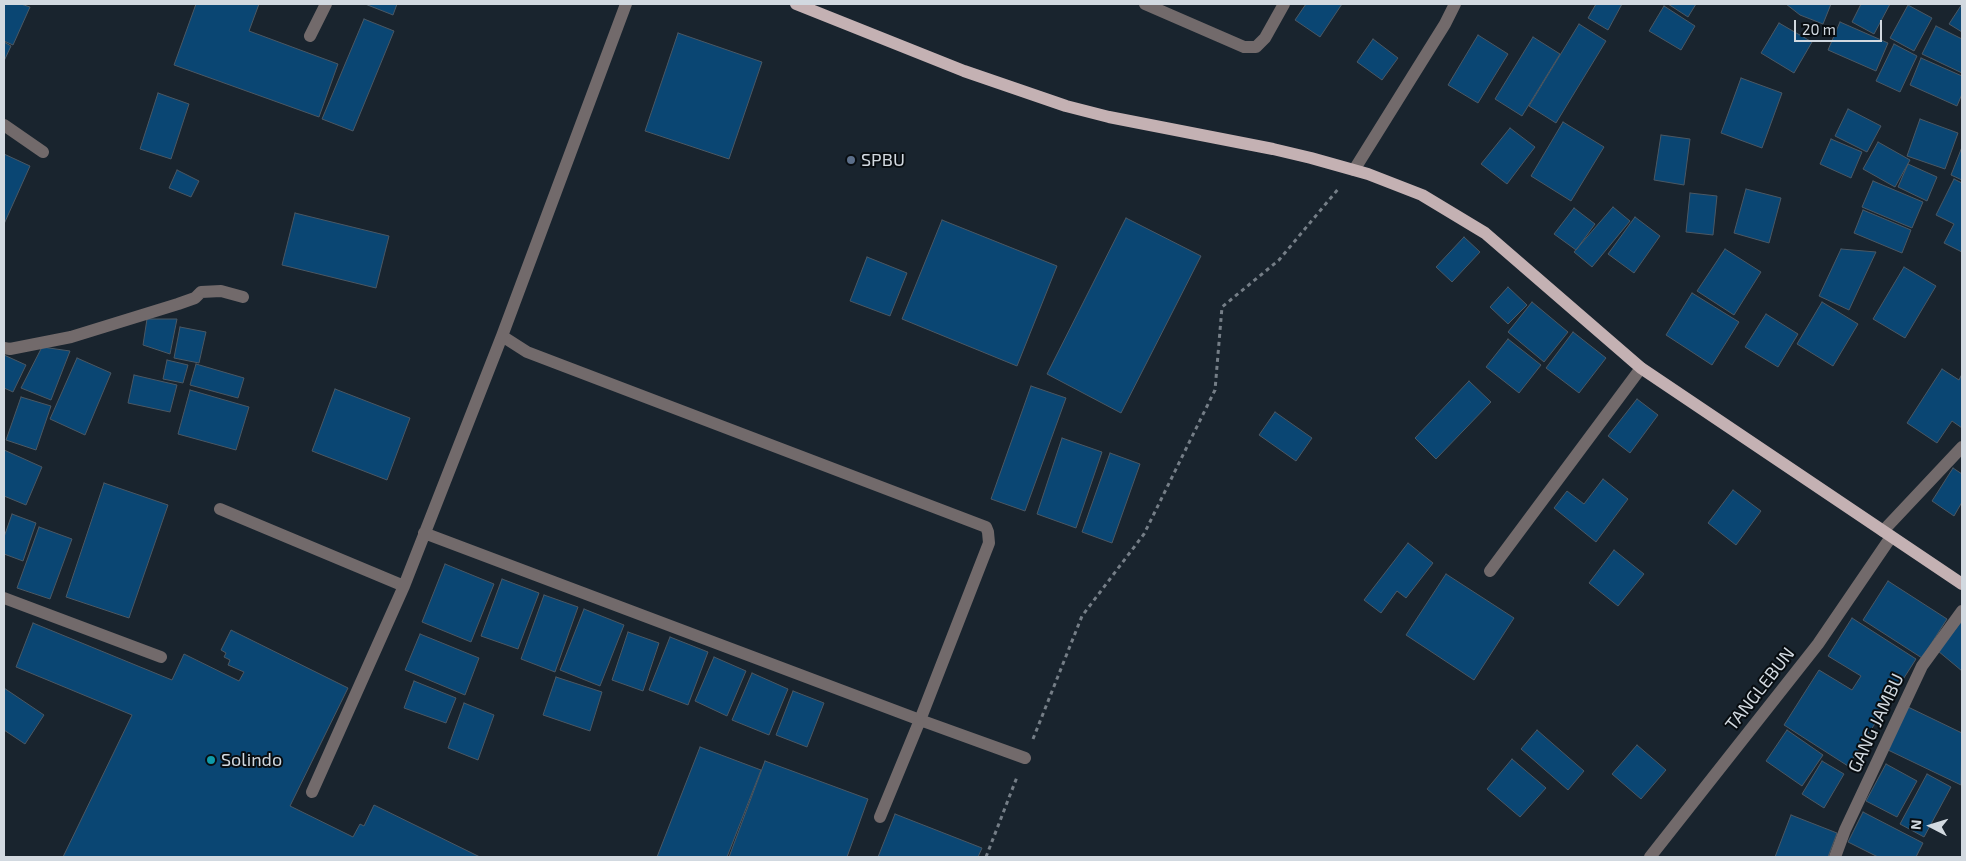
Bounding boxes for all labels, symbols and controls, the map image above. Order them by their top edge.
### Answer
scale bar [1796,10,1884,42]
text: 20 m [1802,20,1836,38]
place label: SPBU [861,149,905,171]
marker: SPBU [845,154,857,166]
street label: TANGLEBUN [1721,643,1799,735]
street label: GANG JAMBU [1844,670,1908,776]
place label: Solindo [221,749,282,771]
marker: Solindo [205,754,217,766]
north arrow [1906,801,1956,851]
text: N [1907,819,1924,830]

